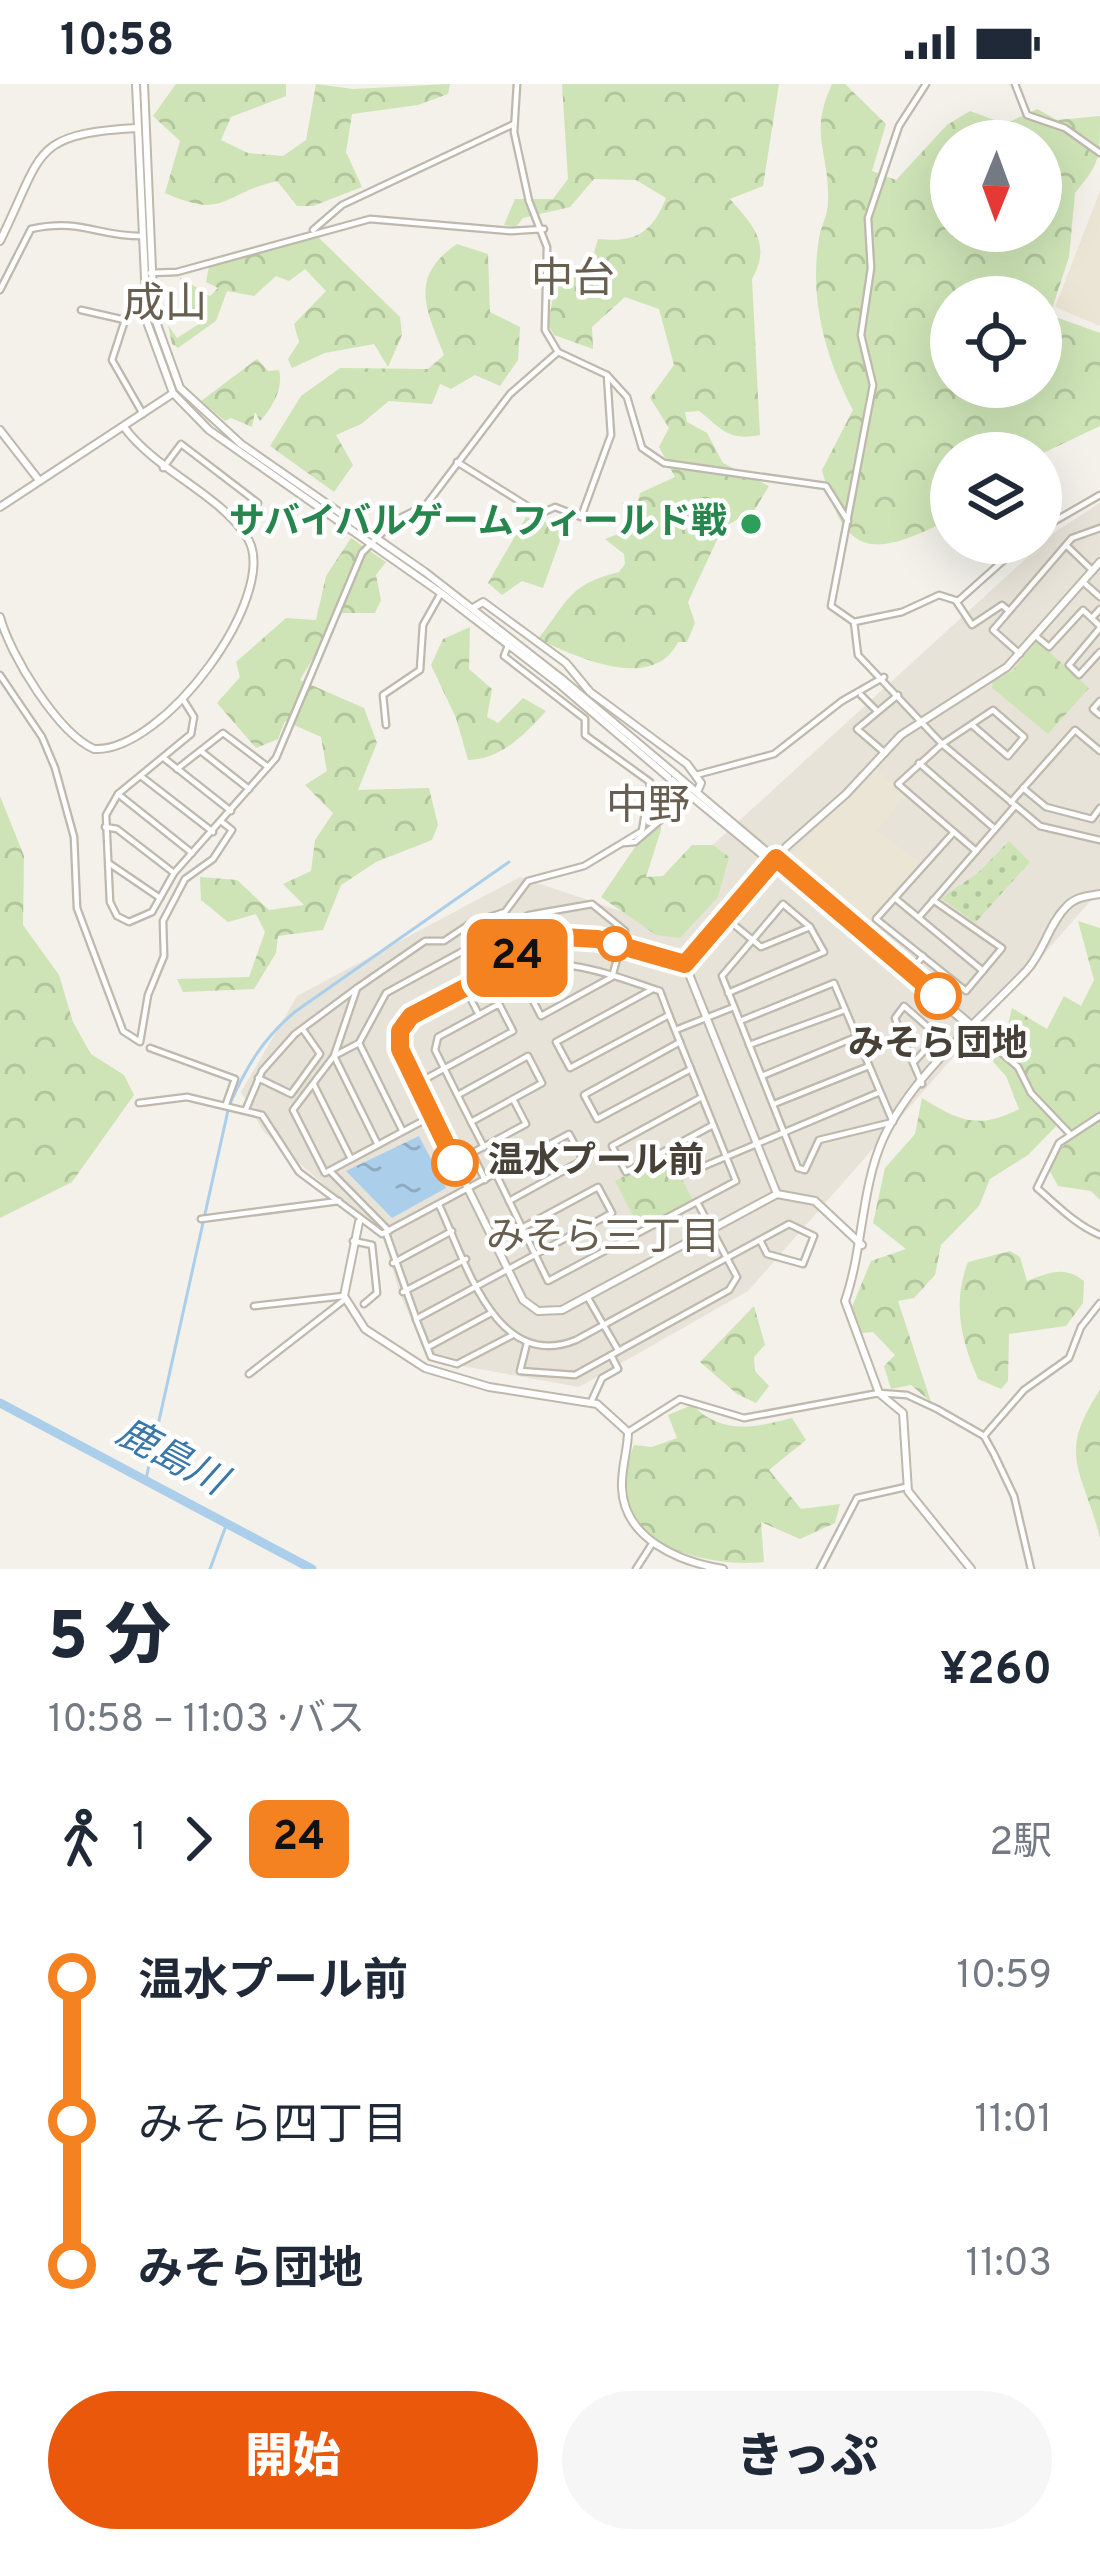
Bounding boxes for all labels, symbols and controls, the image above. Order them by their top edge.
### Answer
text: 10:58 [60,14,174,71]
north arrow [930,120,1062,252]
map controls [930,120,1062,564]
district label: 中台 [531,255,615,308]
button: locate [930,276,1062,408]
district label: 成山 [123,280,207,333]
button: layers [930,432,1062,564]
place label: サバイバルゲームフィールド戦 [229,501,727,547]
marker: サバイバルゲームフィールド戦 [738,511,764,537]
district label: 中野 [606,782,690,835]
line badge: 24 [463,919,571,997]
unlabelled marker [599,928,631,960]
text: 24 [491,931,543,984]
marker: みそら団地 [916,974,960,1018]
place label: みそら団地 [848,1023,1028,1069]
place label: 温水プール前 [488,1140,704,1186]
marker: 温水プール前 [433,1141,477,1185]
district label: みそら三丁目 [486,1215,720,1264]
water label: 鹿島川 [107,1410,237,1510]
text: 5 分 [48,1599,171,1682]
text: ¥260 [940,1643,1052,1700]
text: 10:58 – 11:03 · バス [48,1697,365,1746]
icon: walk [48,1806,114,1872]
icon: forward [165,1806,231,1872]
text: 24 [273,1812,325,1865]
text: 1 [132,1815,147,1864]
text: 2駅 [989,1820,1052,1869]
text: 10:59 [957,1953,1052,2002]
text: 温水プール前 [138,1955,408,2012]
text: 11:01 [975,2097,1052,2146]
text: みそら四丁目 [138,2099,408,2156]
text: 11:03 [966,2241,1052,2290]
text: みそら団地 [138,2243,363,2300]
button: 開始 [48,2391,538,2529]
button: きっぷ [562,2391,1052,2529]

